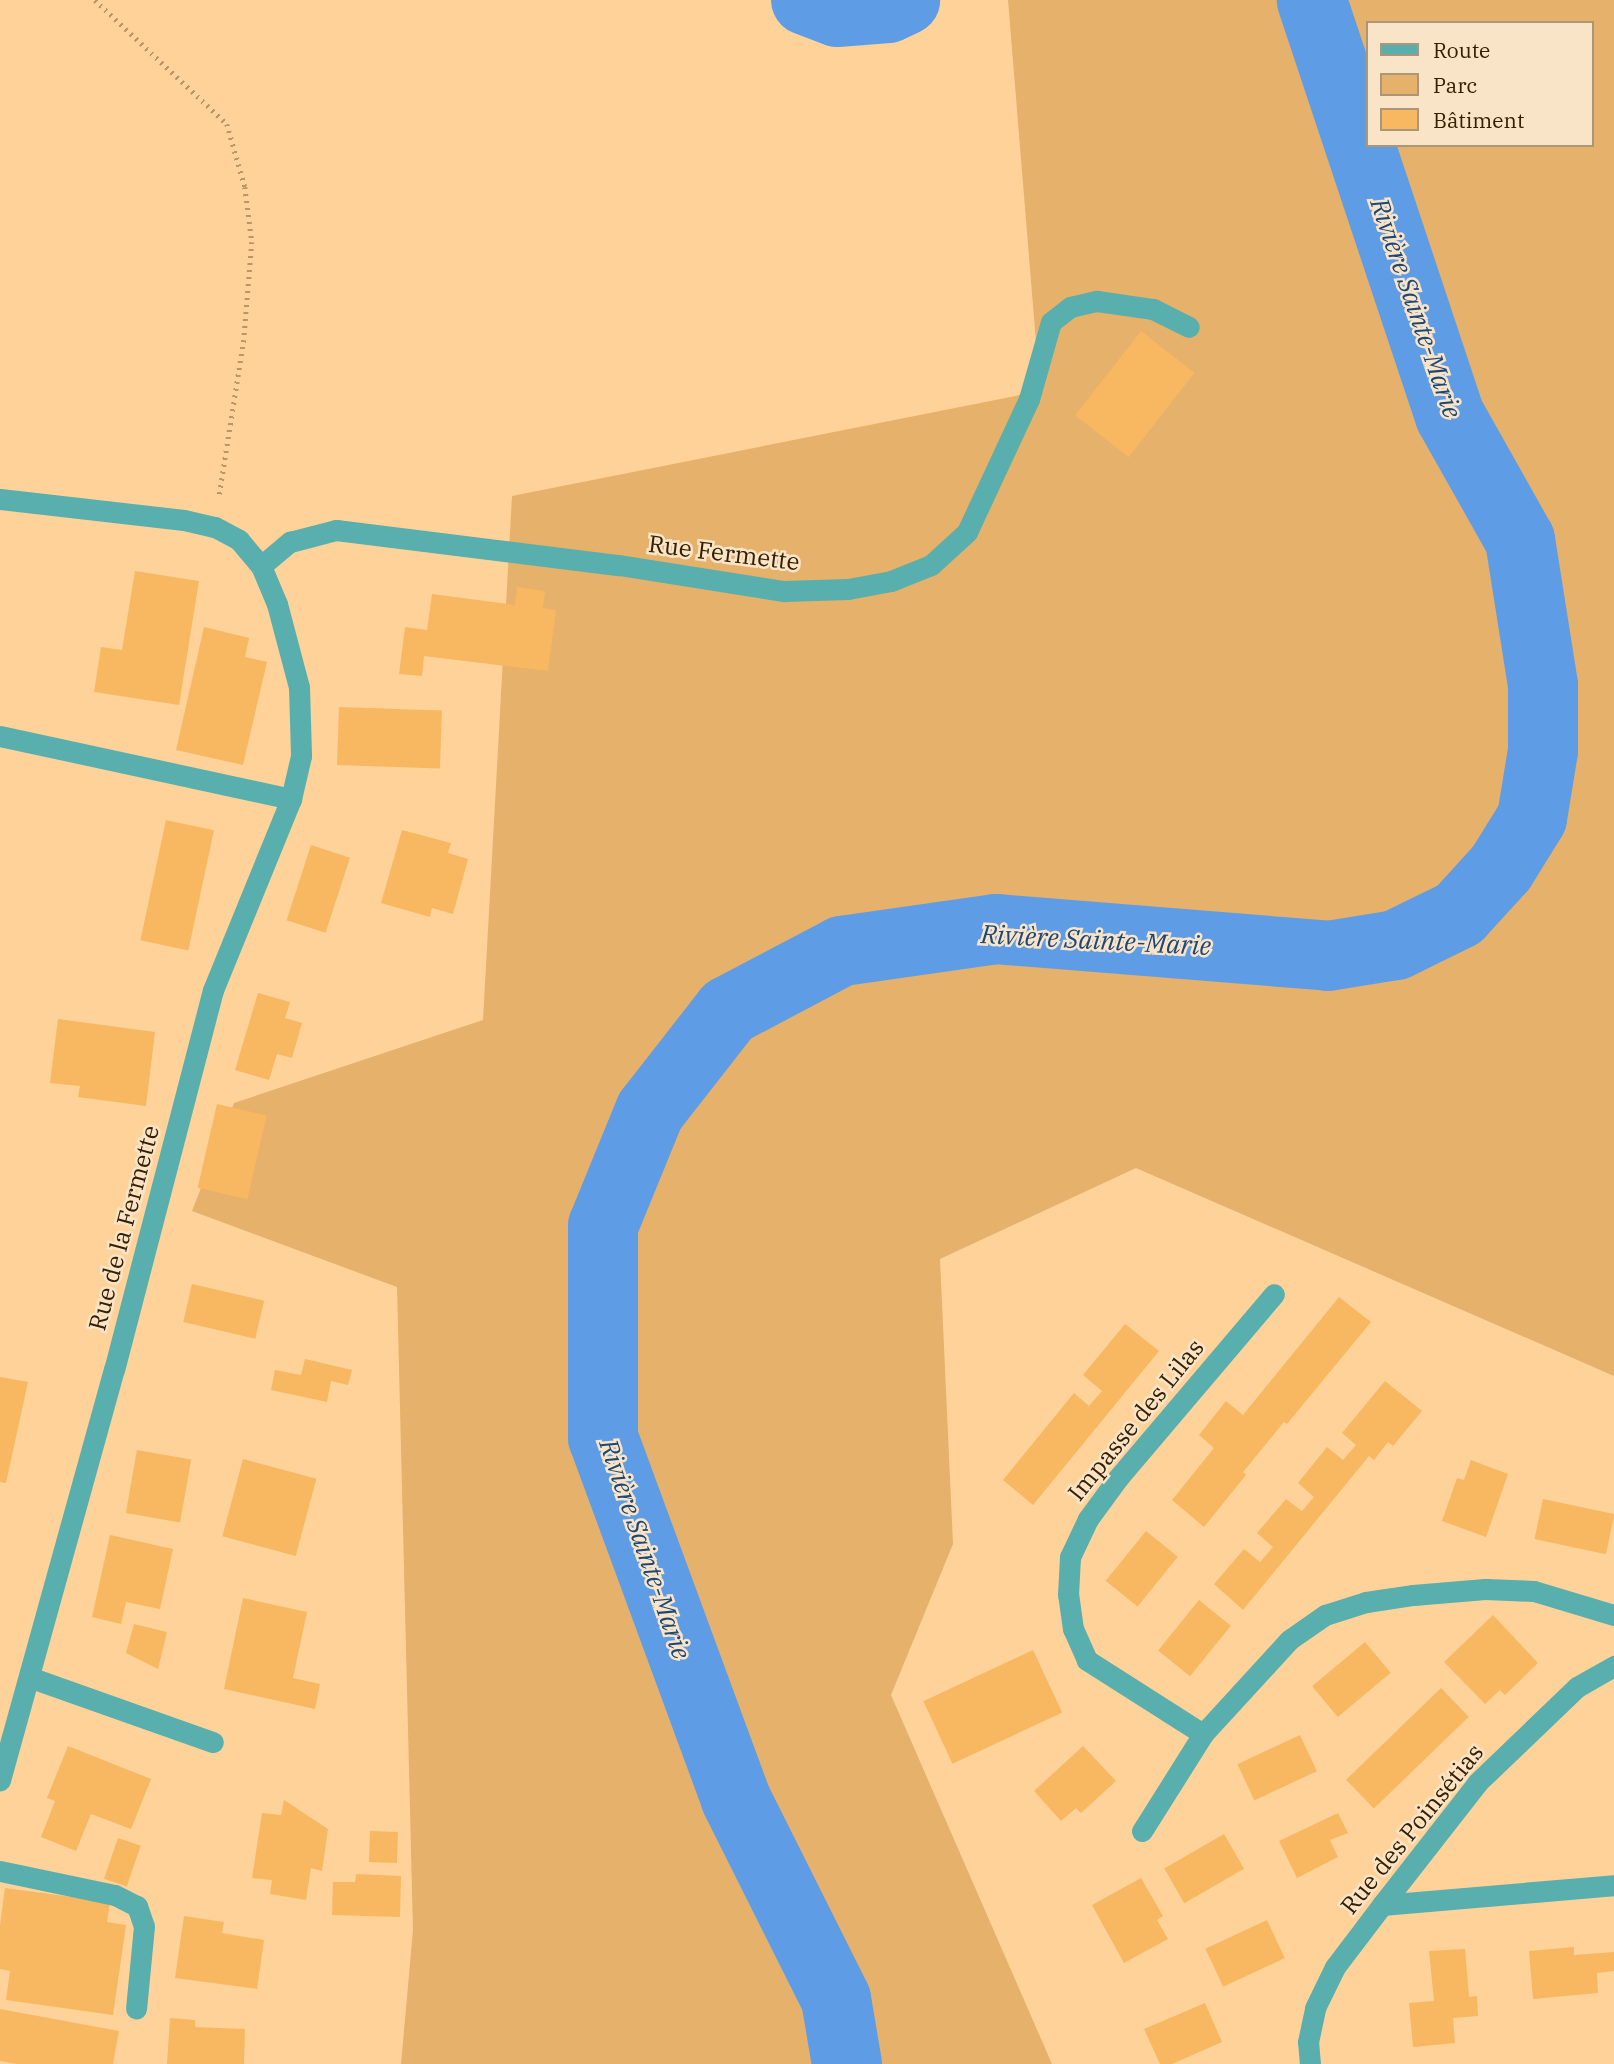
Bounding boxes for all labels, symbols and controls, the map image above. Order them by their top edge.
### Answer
legend [1366,21,1593,147]
text: Route [1433,36,1490,64]
text: Parc [1433,71,1477,99]
text: Bâtiment [1433,106,1524,134]
water label: Rivière Sainte-Marie [1364,194,1468,422]
street label: Rue Fermette [647,529,801,577]
water label: Rivière Sainte-Marie [980,918,1212,962]
street label: Rue de la Fermette [83,1122,165,1334]
street label: Impasse des Lilas [1062,1333,1210,1507]
water label: Rivière Sainte-Marie [593,1435,697,1663]
street label: Rue des Poinsétias [1335,1738,1489,1920]

